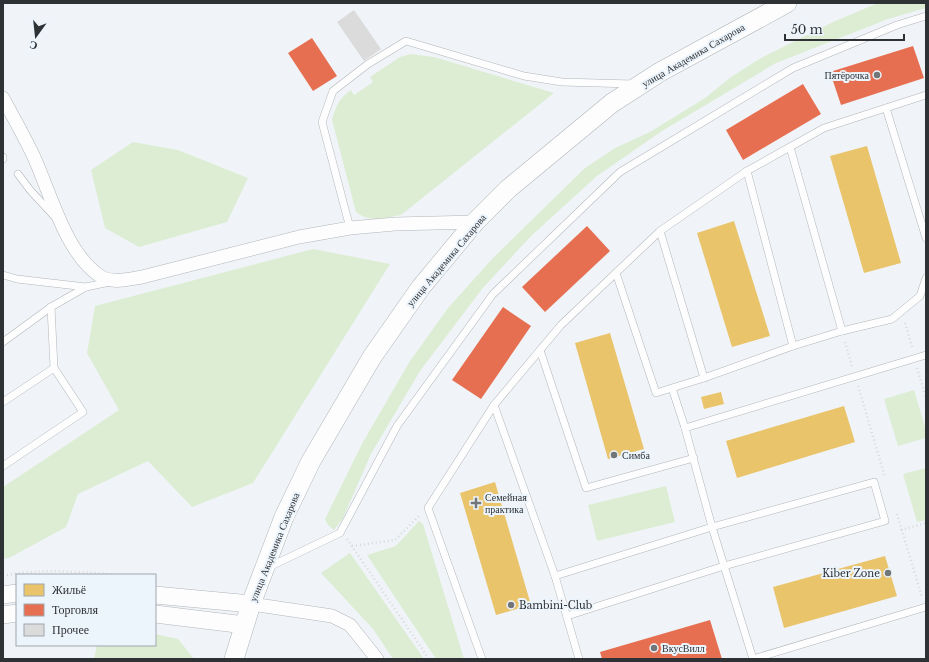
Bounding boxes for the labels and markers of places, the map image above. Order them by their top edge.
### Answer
place label: Пятёрочка [824,69,870,82]
marker: Пятёрочка [872,70,882,80]
place label: Симба [622,449,650,462]
marker: Симба [609,450,619,460]
place label: Семейная практика [485,491,527,516]
marker: Семейная практика [470,497,482,509]
place label: Kiber Zone [822,567,880,580]
marker: Kiber Zone [883,568,893,578]
place label: Bambini-Club [519,599,593,612]
marker: Bambini-Club [506,600,516,610]
place label: ВкусВилл [662,642,705,655]
marker: ВкусВилл [649,643,659,653]

